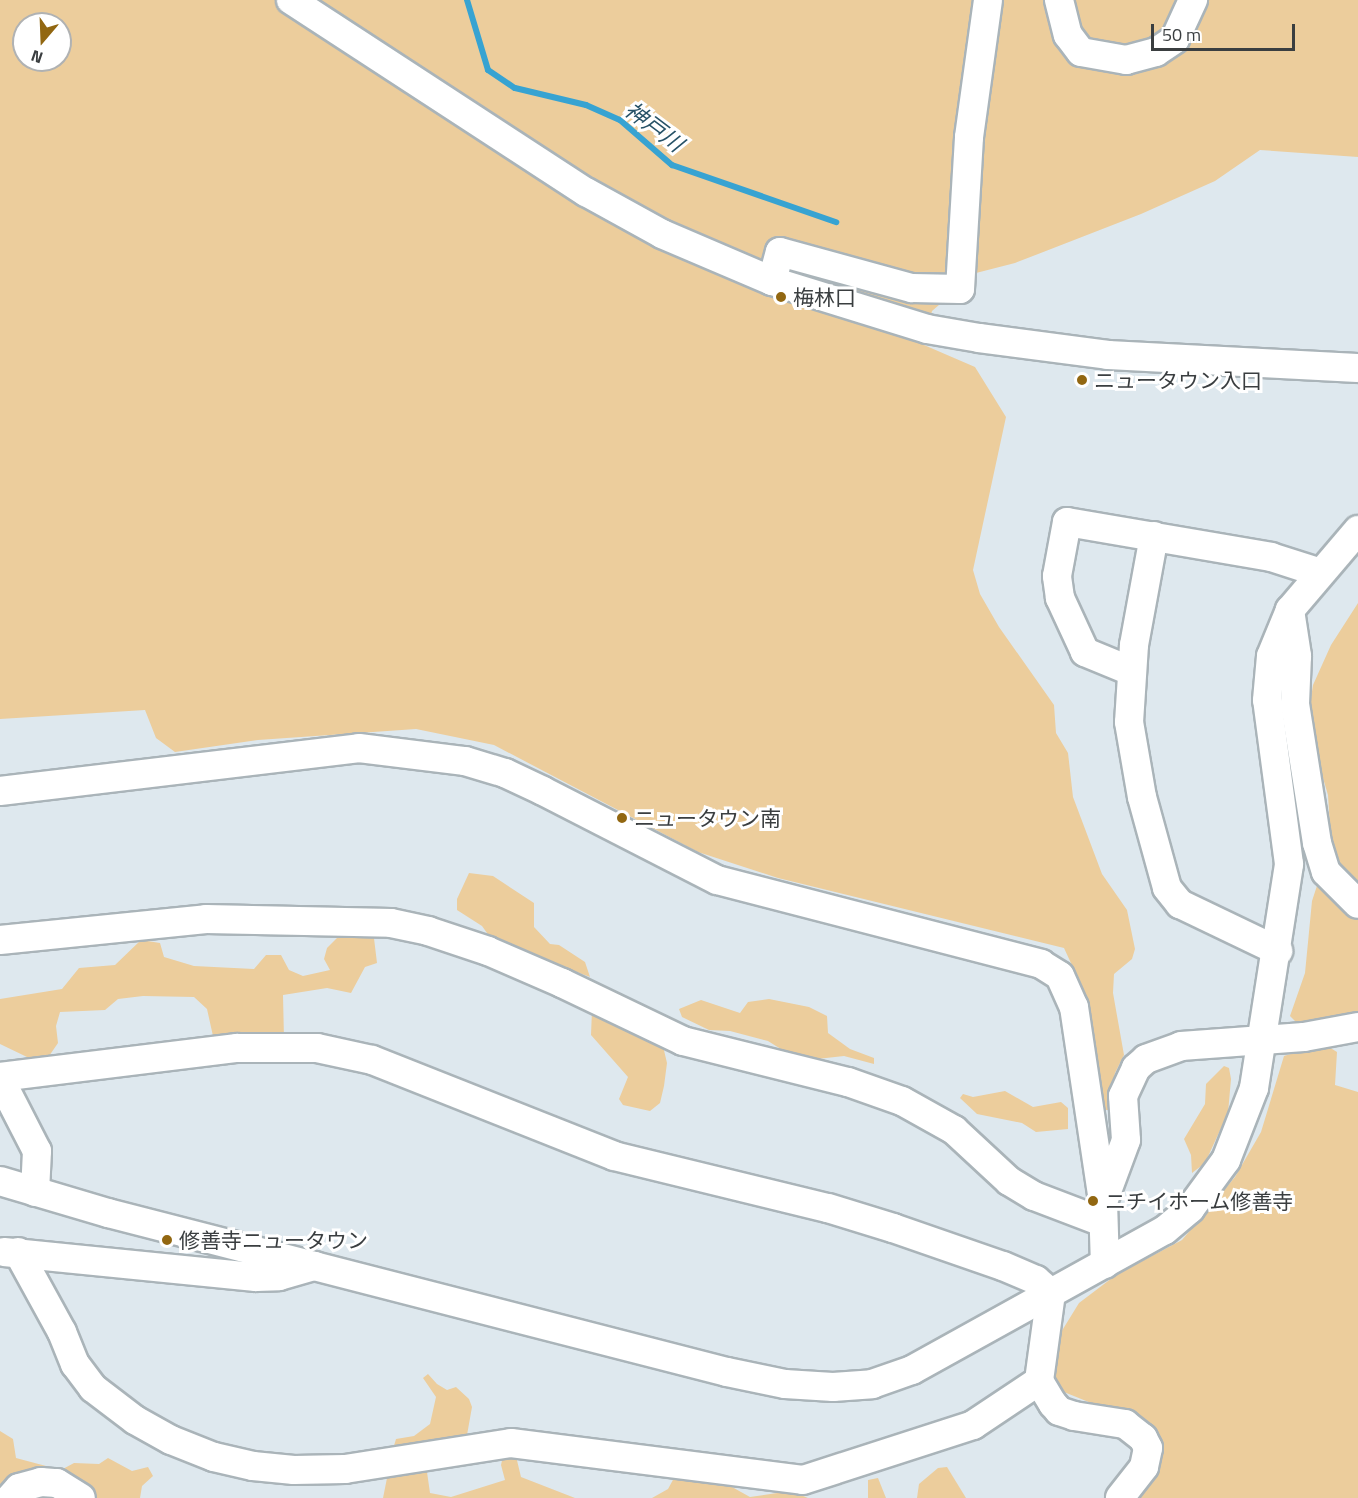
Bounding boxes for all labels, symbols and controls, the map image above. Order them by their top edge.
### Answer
north arrow [12,12,72,72]
scale bar [1154,12,1298,50]
text: 50 m [1162,21,1201,48]
text: N [28,44,46,70]
water label: 神戸川 [620,97,688,157]
place label: 梅林口 [793,284,856,310]
marker: 梅林口 [774,290,788,304]
place label: ニュータウン入口 [1094,367,1262,393]
marker: ニュータウン入口 [1075,373,1089,387]
place label: ニュータウン南 [634,805,781,831]
marker: ニュータウン南 [615,811,629,825]
place label: ニチイホーム修善寺 [1105,1188,1294,1214]
marker: ニチイホーム修善寺 [1086,1194,1100,1208]
place label: 修善寺ニュータウン [179,1227,368,1253]
marker: 修善寺ニュータウン [160,1233,174,1247]

